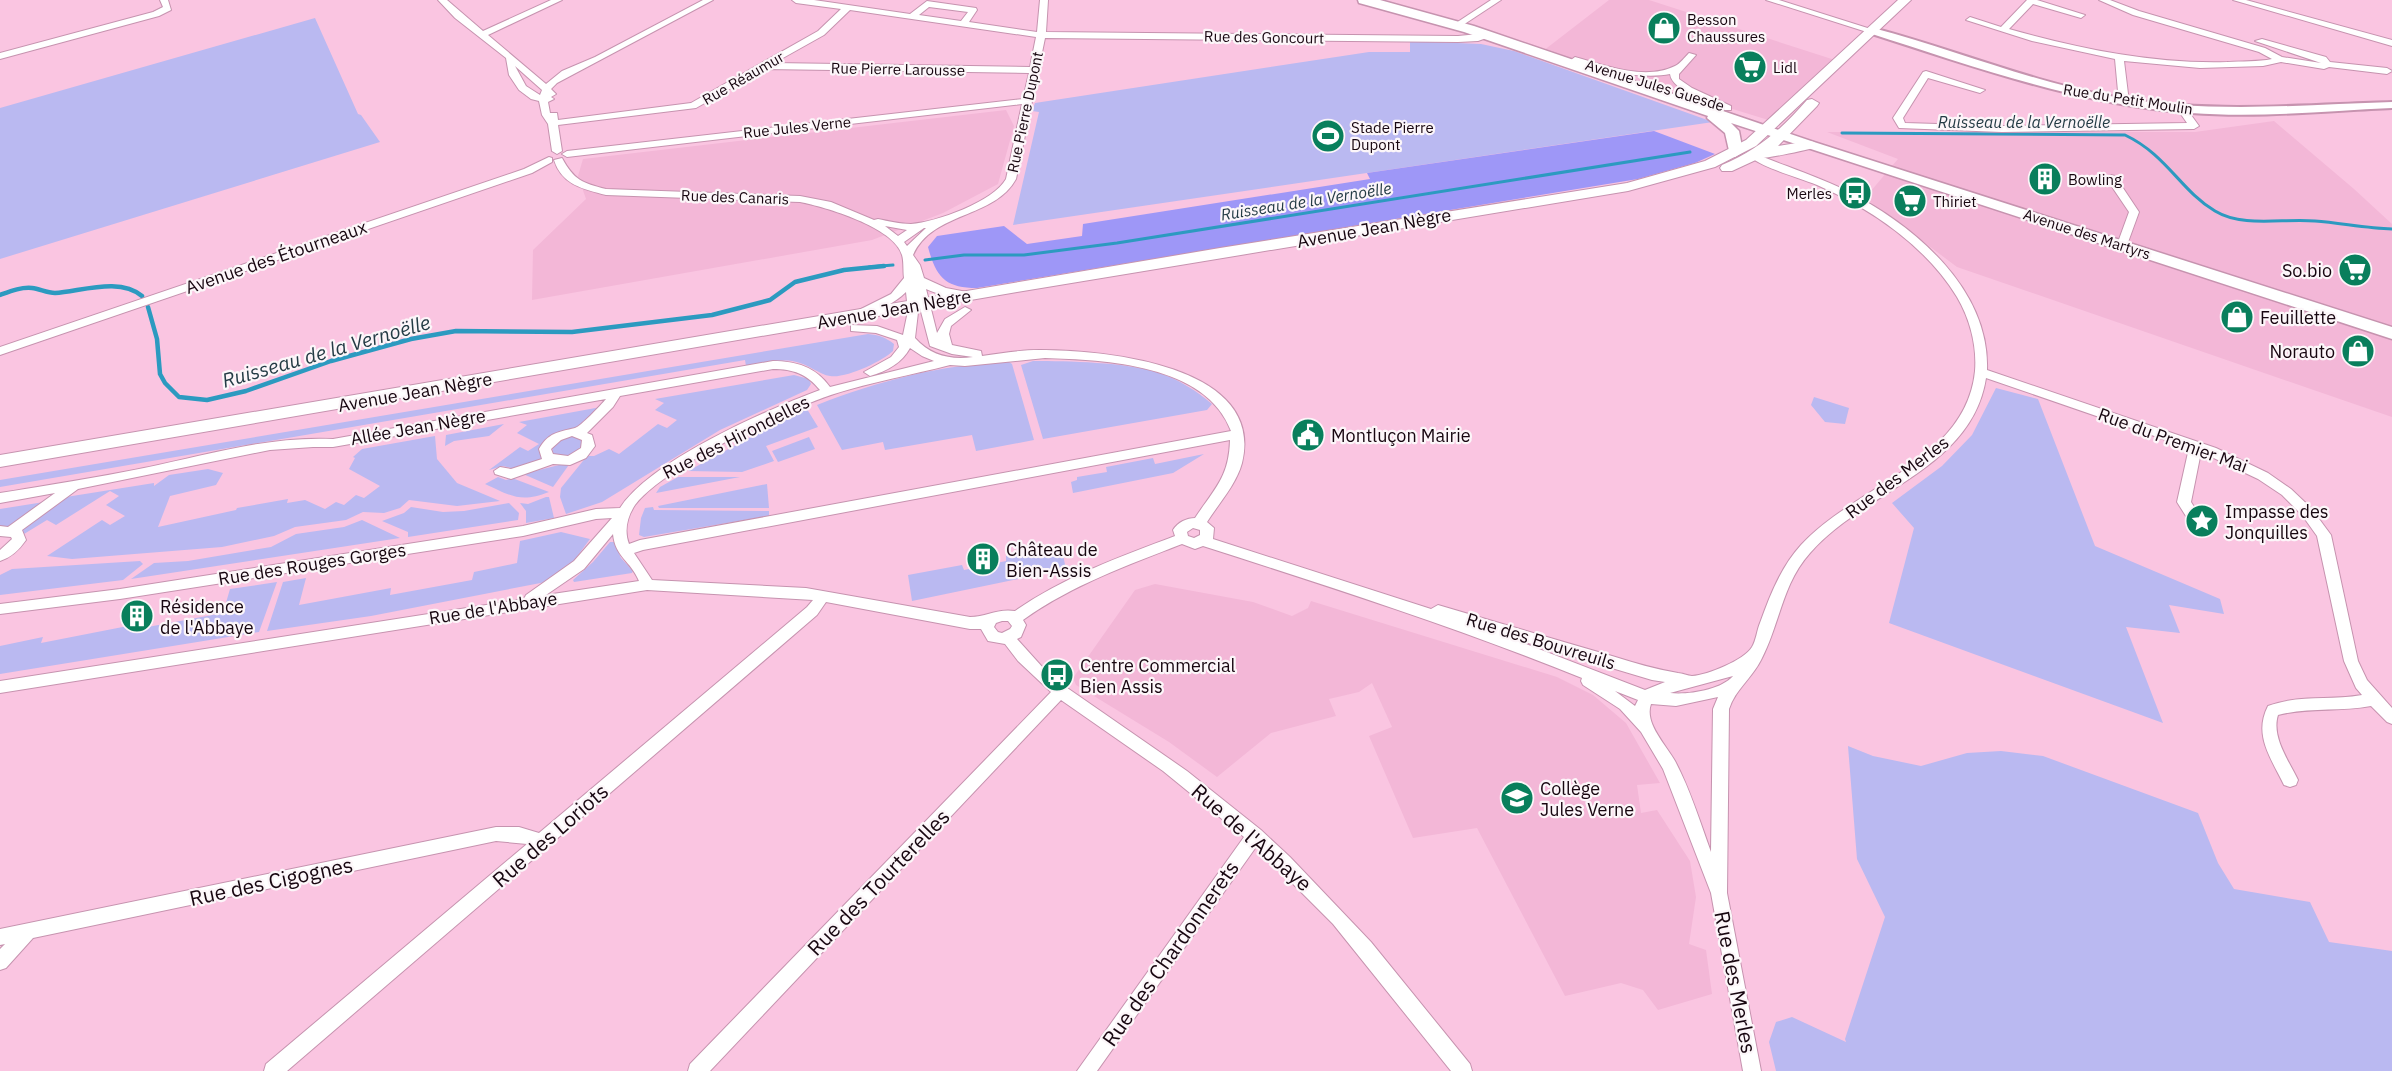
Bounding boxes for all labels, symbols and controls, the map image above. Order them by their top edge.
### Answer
shop icon: Besson Chaussures [1646,10,1682,46]
place label: Besson Chaussures [1687,10,1765,46]
street label: Rue des Goncourt [1204,26,1324,48]
street label: Rue Réaumur [699,47,788,109]
supermarket icon: Lidl [1732,49,1768,85]
street label: Rue Pierre Dupont [1003,50,1047,174]
street label: Avenue Jules Guesde [1583,55,1727,115]
street label: Rue Pierre Larousse [831,58,965,80]
place label: Lidl [1773,58,1797,77]
street label: Rue du Petit Moulin [2062,79,2194,119]
street label: Rue Jules Verne [742,112,852,142]
water label: Ruisseau de la Vernoëlle [1938,112,2110,132]
sports icon: Stade Pierre Dupont [1310,118,1346,154]
place label: Stade Pierre Dupont [1351,118,1434,154]
building icon: Bowling [2027,161,2063,197]
place label: Bowling [2068,170,2122,189]
bus stop icon: Merles [1837,175,1873,211]
water label: Ruisseau de la Vernoëlle [1219,178,1393,224]
supermarket icon: Thiriet [1892,183,1928,219]
place label: Merles [1786,184,1832,203]
street label: Rue des Canaris [681,186,789,208]
place label: Thiriet [1933,192,1977,211]
street label: Avenue Jean Nègre [1295,203,1453,253]
street label: Avenue des Martyrs [2021,204,2153,264]
street label: Avenue des Étourneaux [182,215,370,299]
supermarket icon: So.bio [2337,252,2373,288]
place label: So.bio [2282,259,2332,282]
street label: Avenue Jean Nègre [815,284,973,334]
shop icon: Feuillette [2219,299,2255,335]
place label: Feuillette [2260,306,2336,329]
water label: Ruisseau de la Vernoëlle [219,308,433,394]
shop icon: Norauto [2340,333,2376,369]
place label: Norauto [2269,340,2335,363]
street label: Avenue Jean Nègre [336,367,494,417]
street label: Rue des Hirondelles [659,390,813,484]
street label: Rue du Premier Mai [2095,402,2251,478]
street label: Allée Jean Nègre [349,404,488,450]
public building icon: Montluçon Mairie [1290,417,1326,453]
place label: Montluçon Mairie [1331,424,1471,447]
street label: Rue des Merles [1841,431,1953,523]
place label: Impasse des Jonquilles [2225,500,2329,544]
place icon: Impasse des Jonquilles [2184,503,2220,539]
street label: Rue des Rouges Gorges [216,538,408,590]
place label: Château de Bien-Assis [1006,538,1098,582]
building icon: Château de Bien-Assis [965,541,1001,577]
street label: Rue de l'Abbaye [427,586,559,629]
place label: Résidence de l'Abbaye [160,595,254,639]
building icon: Résidence de l'Abbaye [119,598,155,634]
street label: Rue des Bouvreuils [1464,607,1618,675]
place label: Centre Commercial Bien Assis [1080,654,1235,698]
bus stop icon: Centre Commercial Bien Assis [1039,657,1075,693]
street label: Rue des Loriots [486,777,614,893]
street label: Rue de l'Abbaye [1186,777,1318,897]
place label: Collège Jules Verne [1540,777,1634,821]
school or university icon: Collège Jules Verne [1499,780,1535,816]
street label: Rue des Tourterelles [801,803,955,961]
street label: Rue des Cigognes [187,850,355,912]
street label: Rue des Chardonnerets [1095,855,1245,1051]
street label: Rue des Merles [1708,908,1764,1056]

